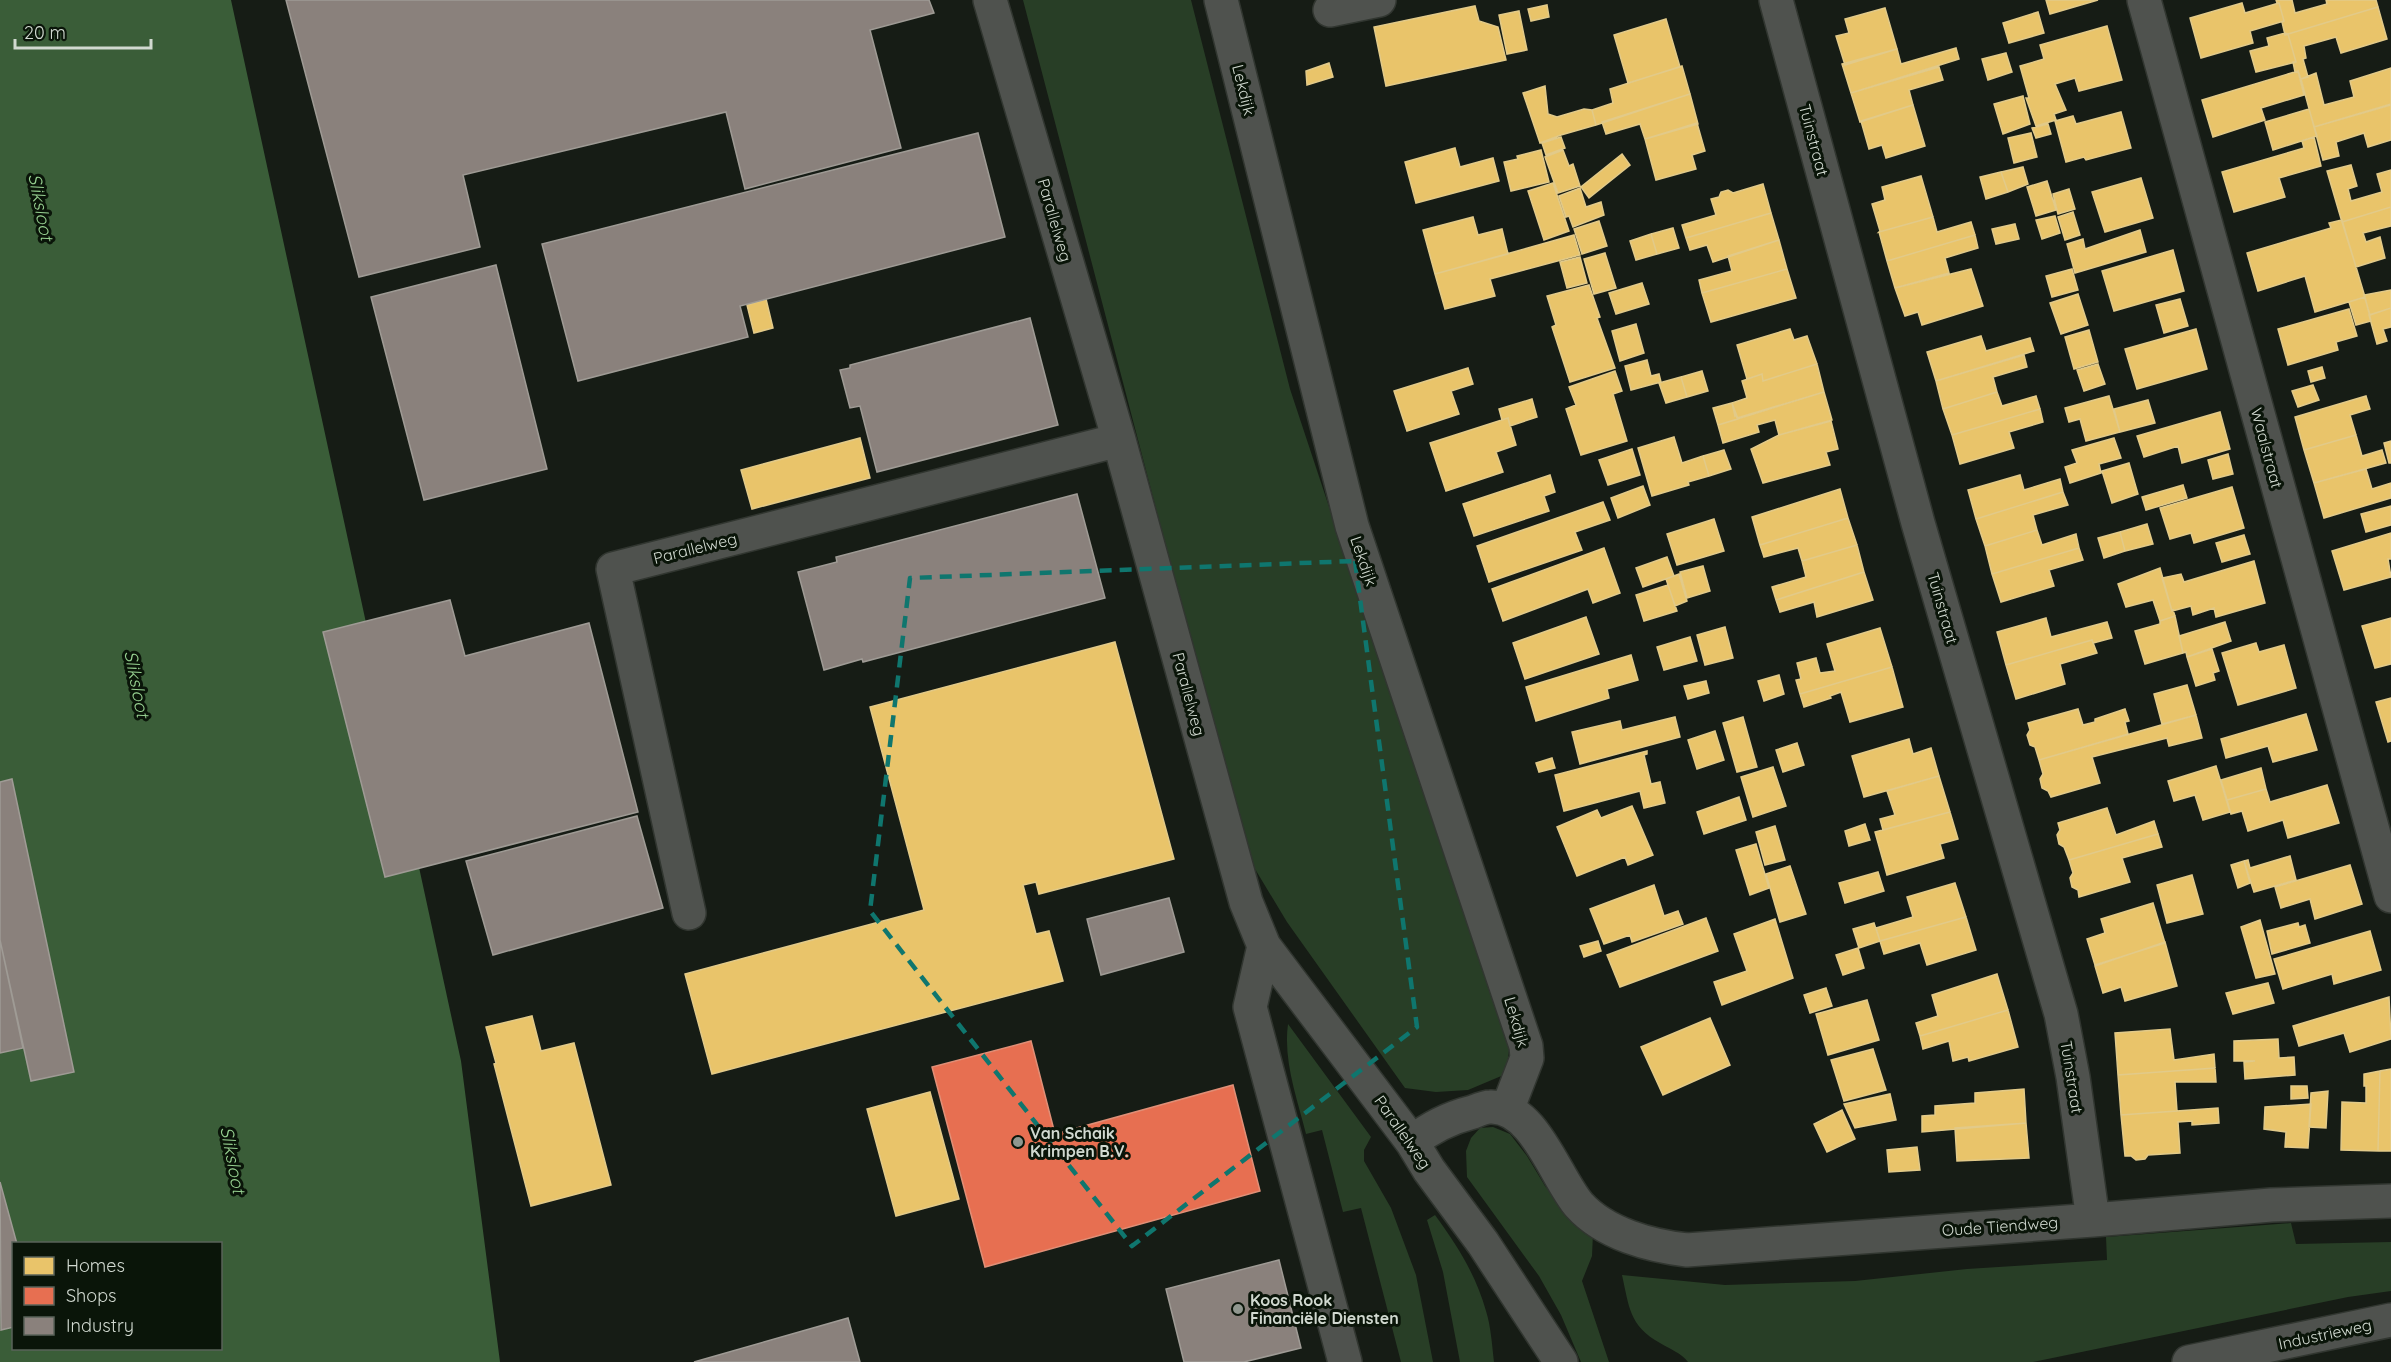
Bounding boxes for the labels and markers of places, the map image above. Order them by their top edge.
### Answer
place label: Van Schaik Krimpen B.V. [1030,1123,1129,1161]
marker: Van Schaik Krimpen B.V. [1011,1135,1025,1149]
place label: Koos Rook Financiële Diensten [1250,1290,1399,1328]
marker: Koos Rook Financiële Diensten [1231,1302,1245,1316]

